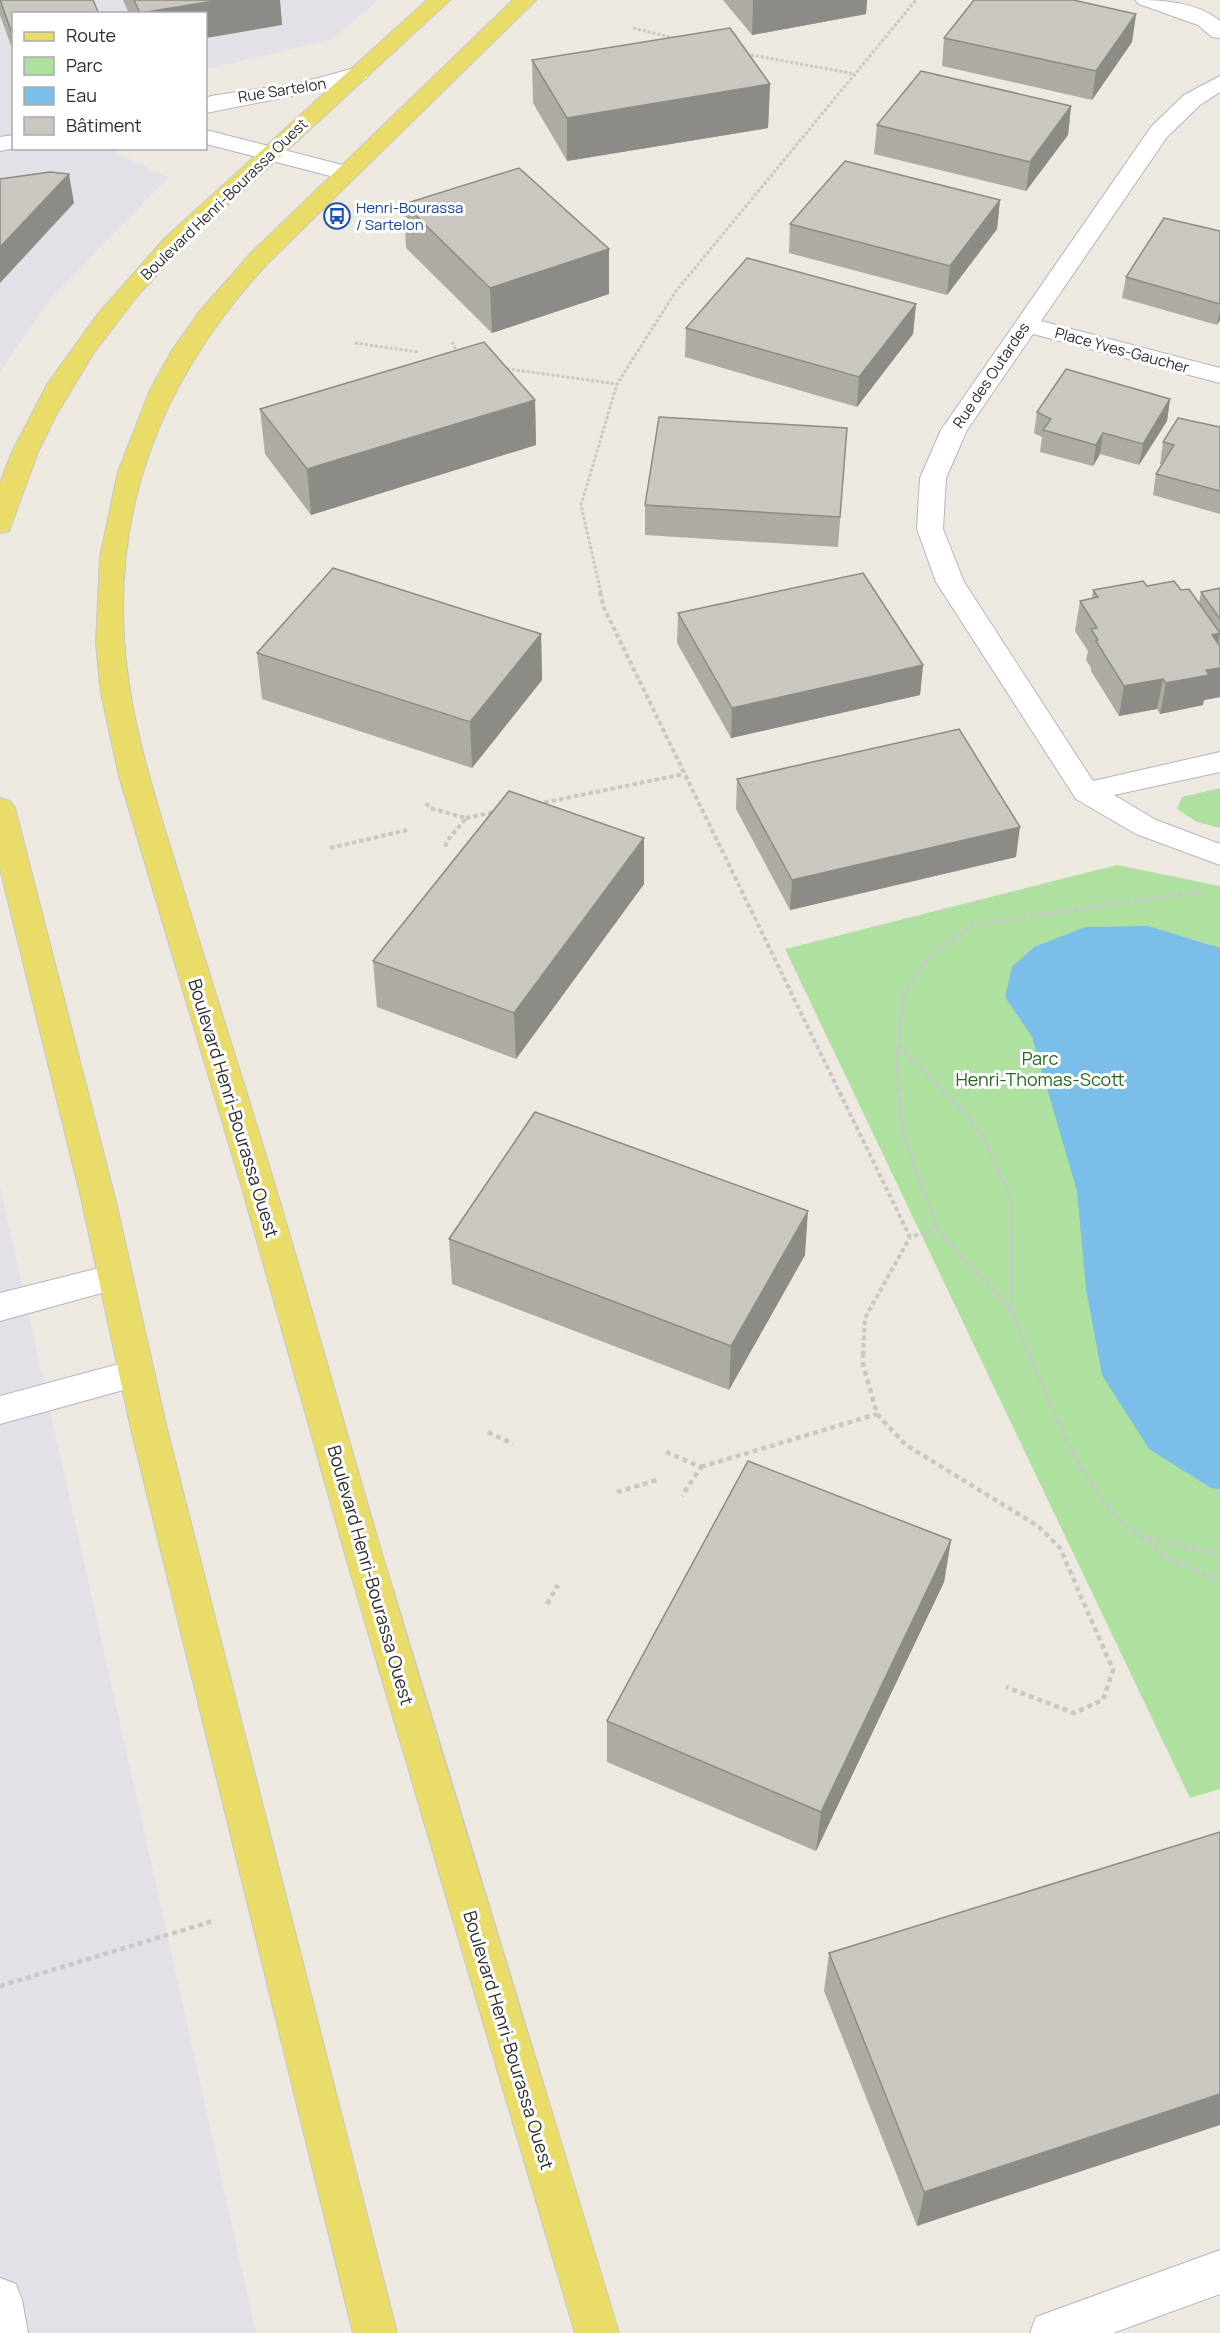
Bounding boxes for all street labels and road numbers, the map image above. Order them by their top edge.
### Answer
street label: Rue Sartelon [236,73,328,107]
street label: Boulevard Henri-Bourassa Ouest [136,113,312,285]
street label: Rue des Outardes [948,318,1034,432]
street label: Place Yves-Gaucher [1053,322,1192,378]
street label: Boulevard Henri-Bourassa Ouest [183,976,285,1240]
street label: Boulevard Henri-Bourassa Ouest [322,1442,420,1708]
street label: Boulevard Henri-Bourassa Ouest [458,1908,560,2172]

